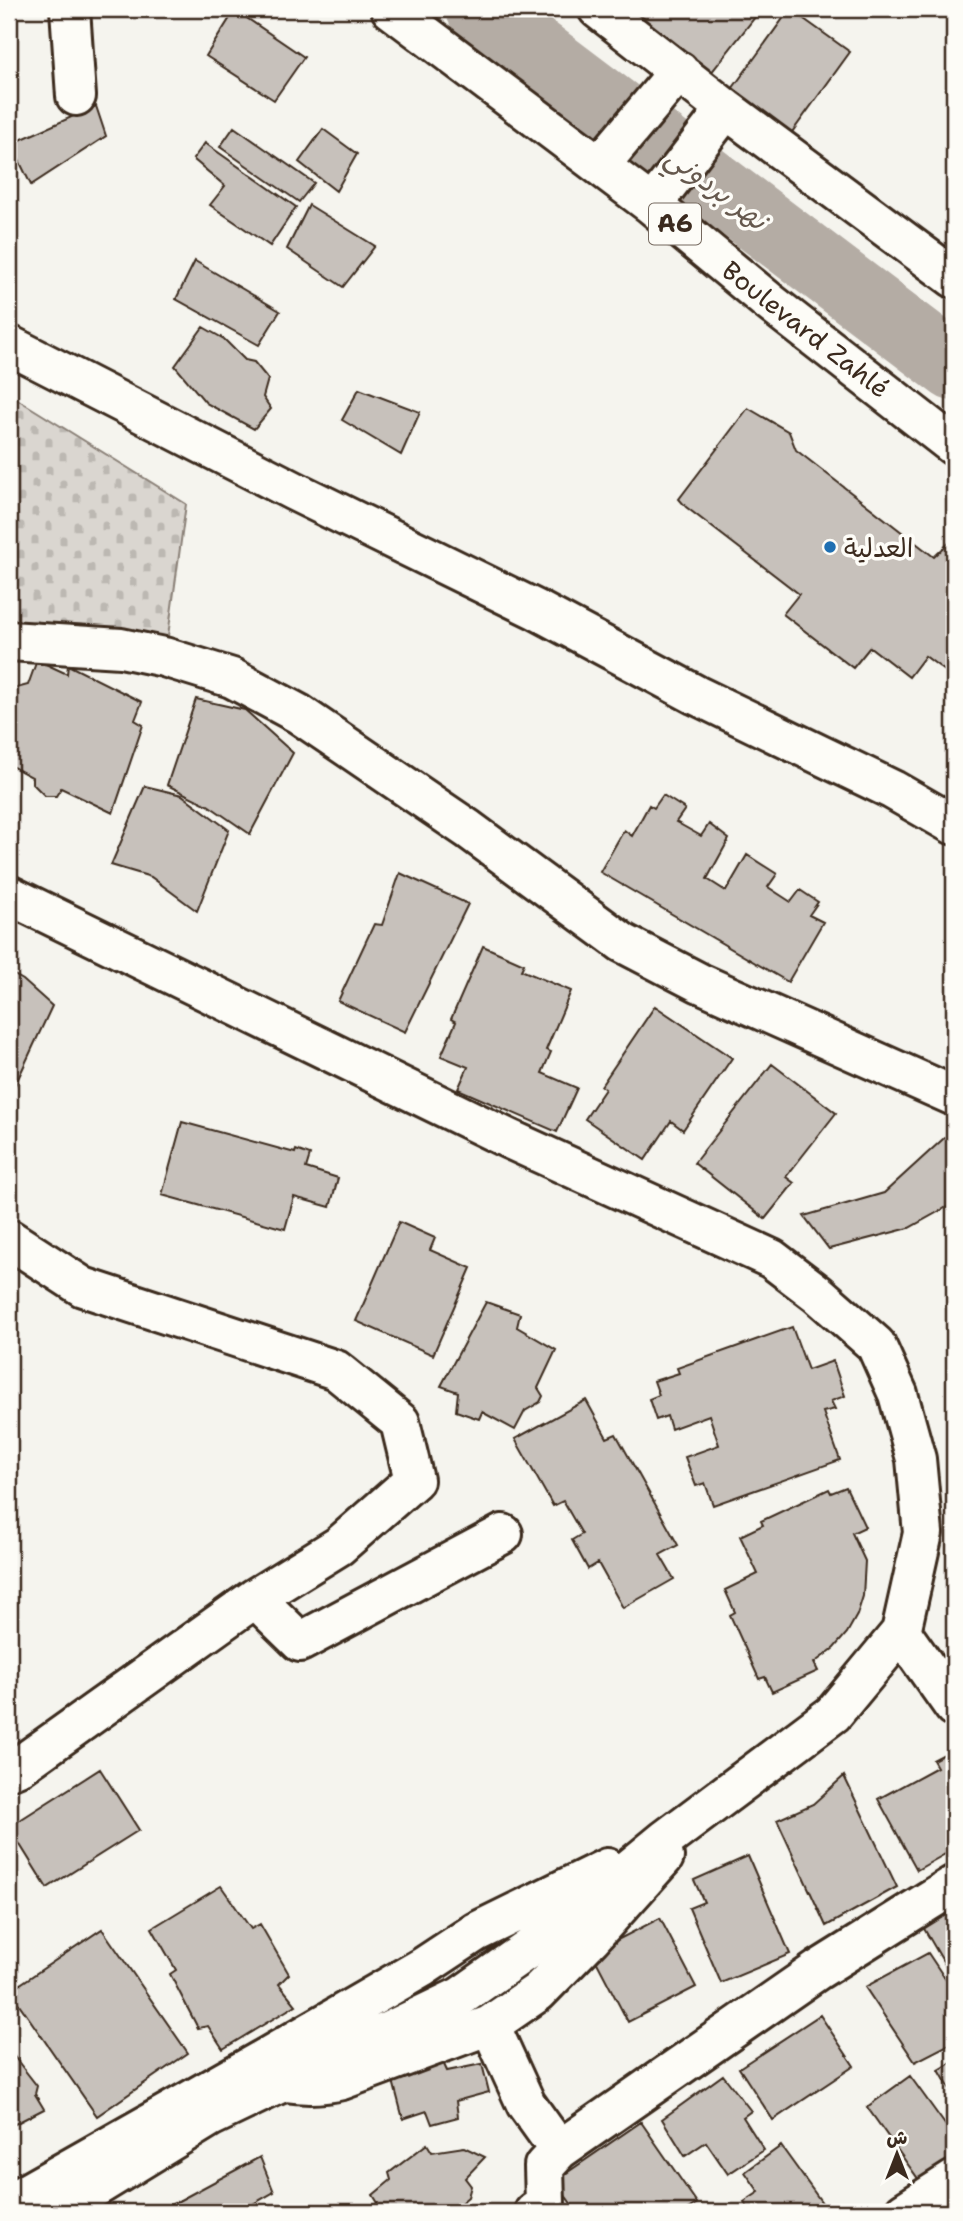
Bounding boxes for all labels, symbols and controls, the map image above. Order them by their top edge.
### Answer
water label: نهر بردوني [655,137,778,245]
road number: A6 [649,204,701,244]
street label: Boulevard Zahlé [715,253,897,405]
place label: العدلية [844,530,913,565]
marker: العدلية [822,539,838,555]
north arrow [862,2120,932,2190]
text: ش [887,2125,908,2150]

